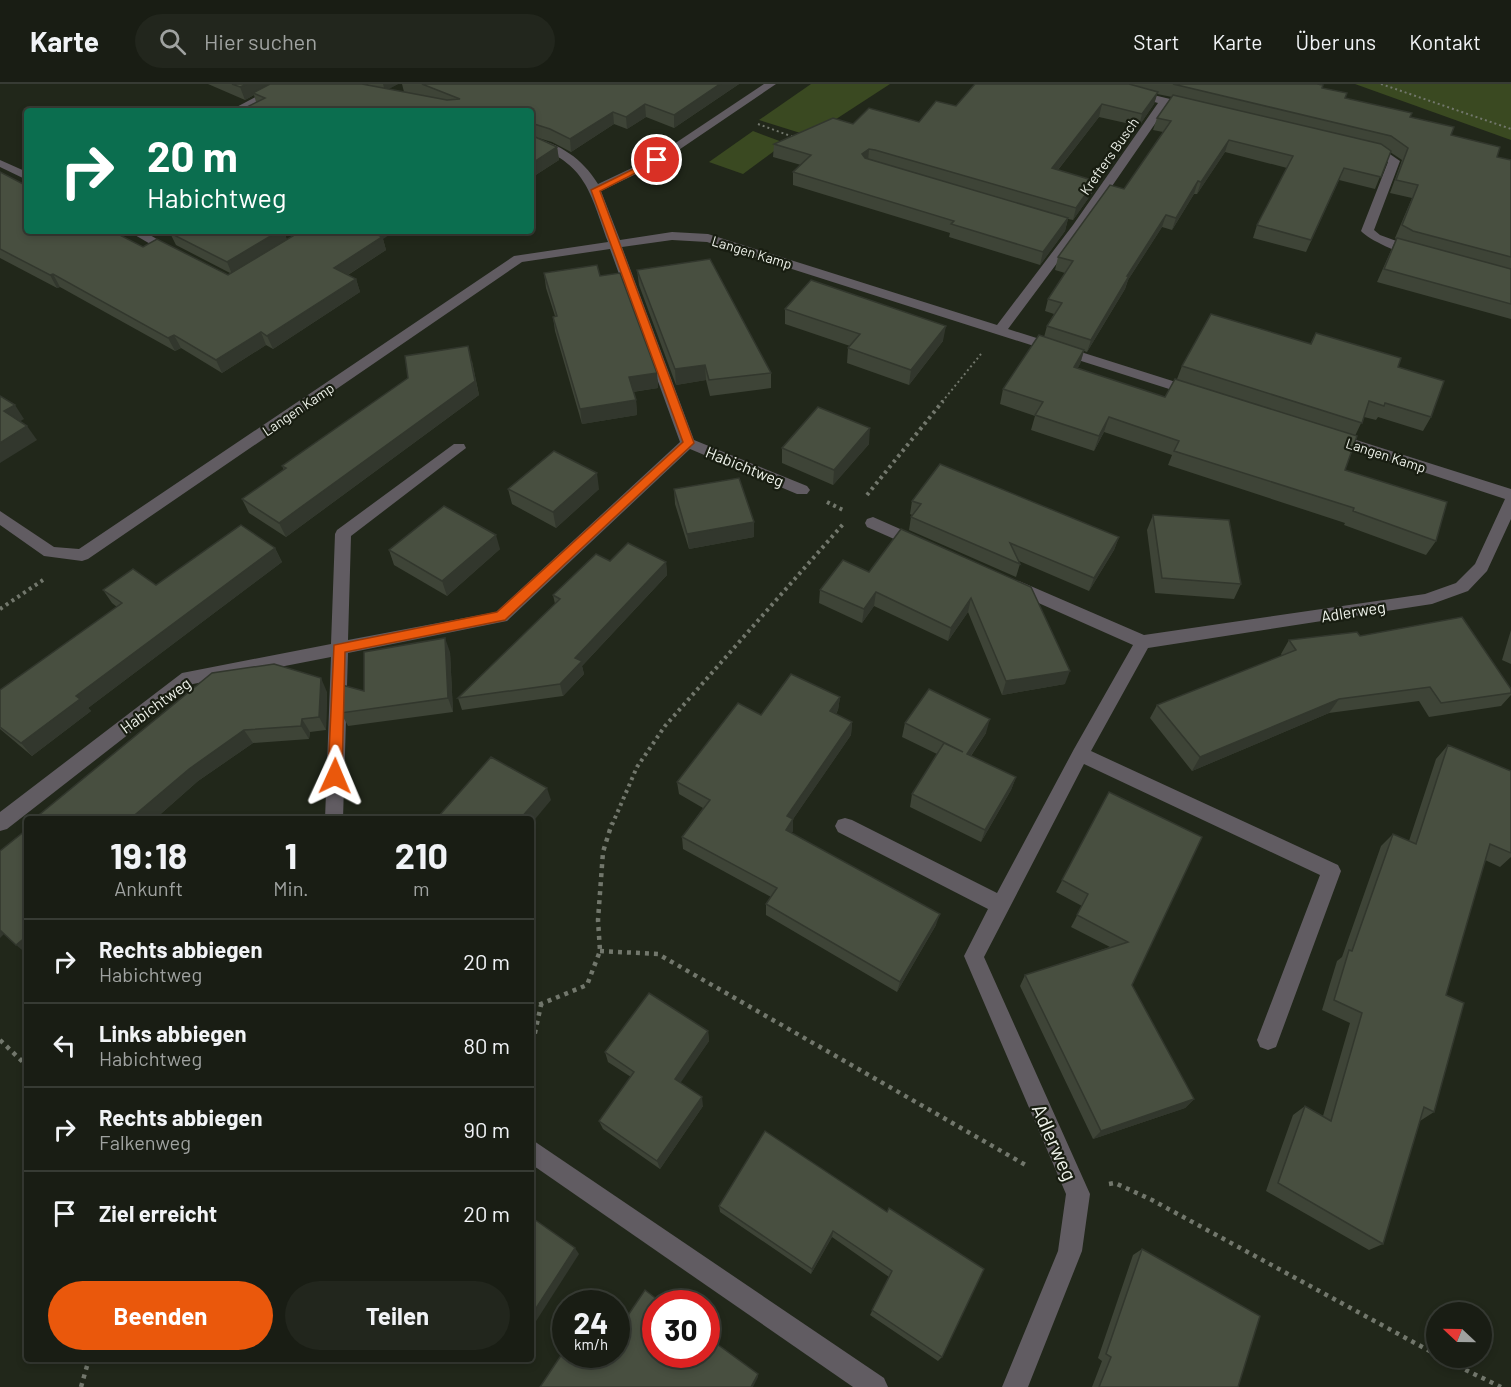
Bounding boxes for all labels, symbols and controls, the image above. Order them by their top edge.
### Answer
search box [135,14,555,68]
text: Karte [30,24,99,58]
icon: search [156,25,189,58]
text: Hier suchen [204,28,317,54]
text: Start [1133,29,1180,54]
text: Karte [1213,29,1263,54]
text: Über uns [1296,29,1376,54]
text: Kontakt [1409,29,1481,54]
street label: Krefters Busch [1076,114,1142,198]
text: 20 m [147,130,238,180]
icon: right [48,132,126,210]
pin [631,134,682,185]
icon: arrive [640,143,673,176]
text: Habichtweg [147,181,286,213]
street label: Langen Kamp [710,232,794,272]
street label: Langen Kamp [259,379,337,439]
street label: Langen Kamp [1344,434,1428,476]
street label: Habichtweg [703,442,787,490]
street label: Adlerweg [1319,597,1387,625]
street label: Habichtweg [116,673,194,737]
position arrow [303,744,367,808]
text: 19:18 [110,833,187,876]
text: 1 [285,833,297,876]
text: 210 [395,833,448,876]
text: Ankunft [114,876,183,900]
text: Min. [273,876,309,900]
text: m [413,876,430,900]
text: Rechts abbiegen [99,936,262,962]
icon: right [48,945,81,978]
text: 20 m [463,948,510,974]
text: Habichtweg [99,962,202,986]
text: Links abbiegen [99,1020,247,1046]
icon: left [48,1029,81,1062]
text: 80 m [464,1032,510,1058]
text: Habichtweg [99,1046,202,1070]
street label: Adlerweg [1027,1100,1083,1184]
text: Rechts abbiegen [99,1104,262,1130]
icon: right [48,1113,81,1146]
text: 90 m [464,1116,510,1142]
text: Falkenweg [99,1130,191,1154]
icon: arrive [48,1197,81,1230]
text: Ziel erreicht [99,1200,217,1226]
text: 20 m [463,1200,510,1226]
button: Beenden [48,1281,273,1350]
button: Teilen [285,1281,510,1350]
speed limit sign: 30 [642,1290,720,1368]
north arrow [1426,1302,1492,1368]
map controls [1426,1302,1492,1368]
text: 24 [574,1304,608,1340]
text: km/h [574,1335,608,1353]

